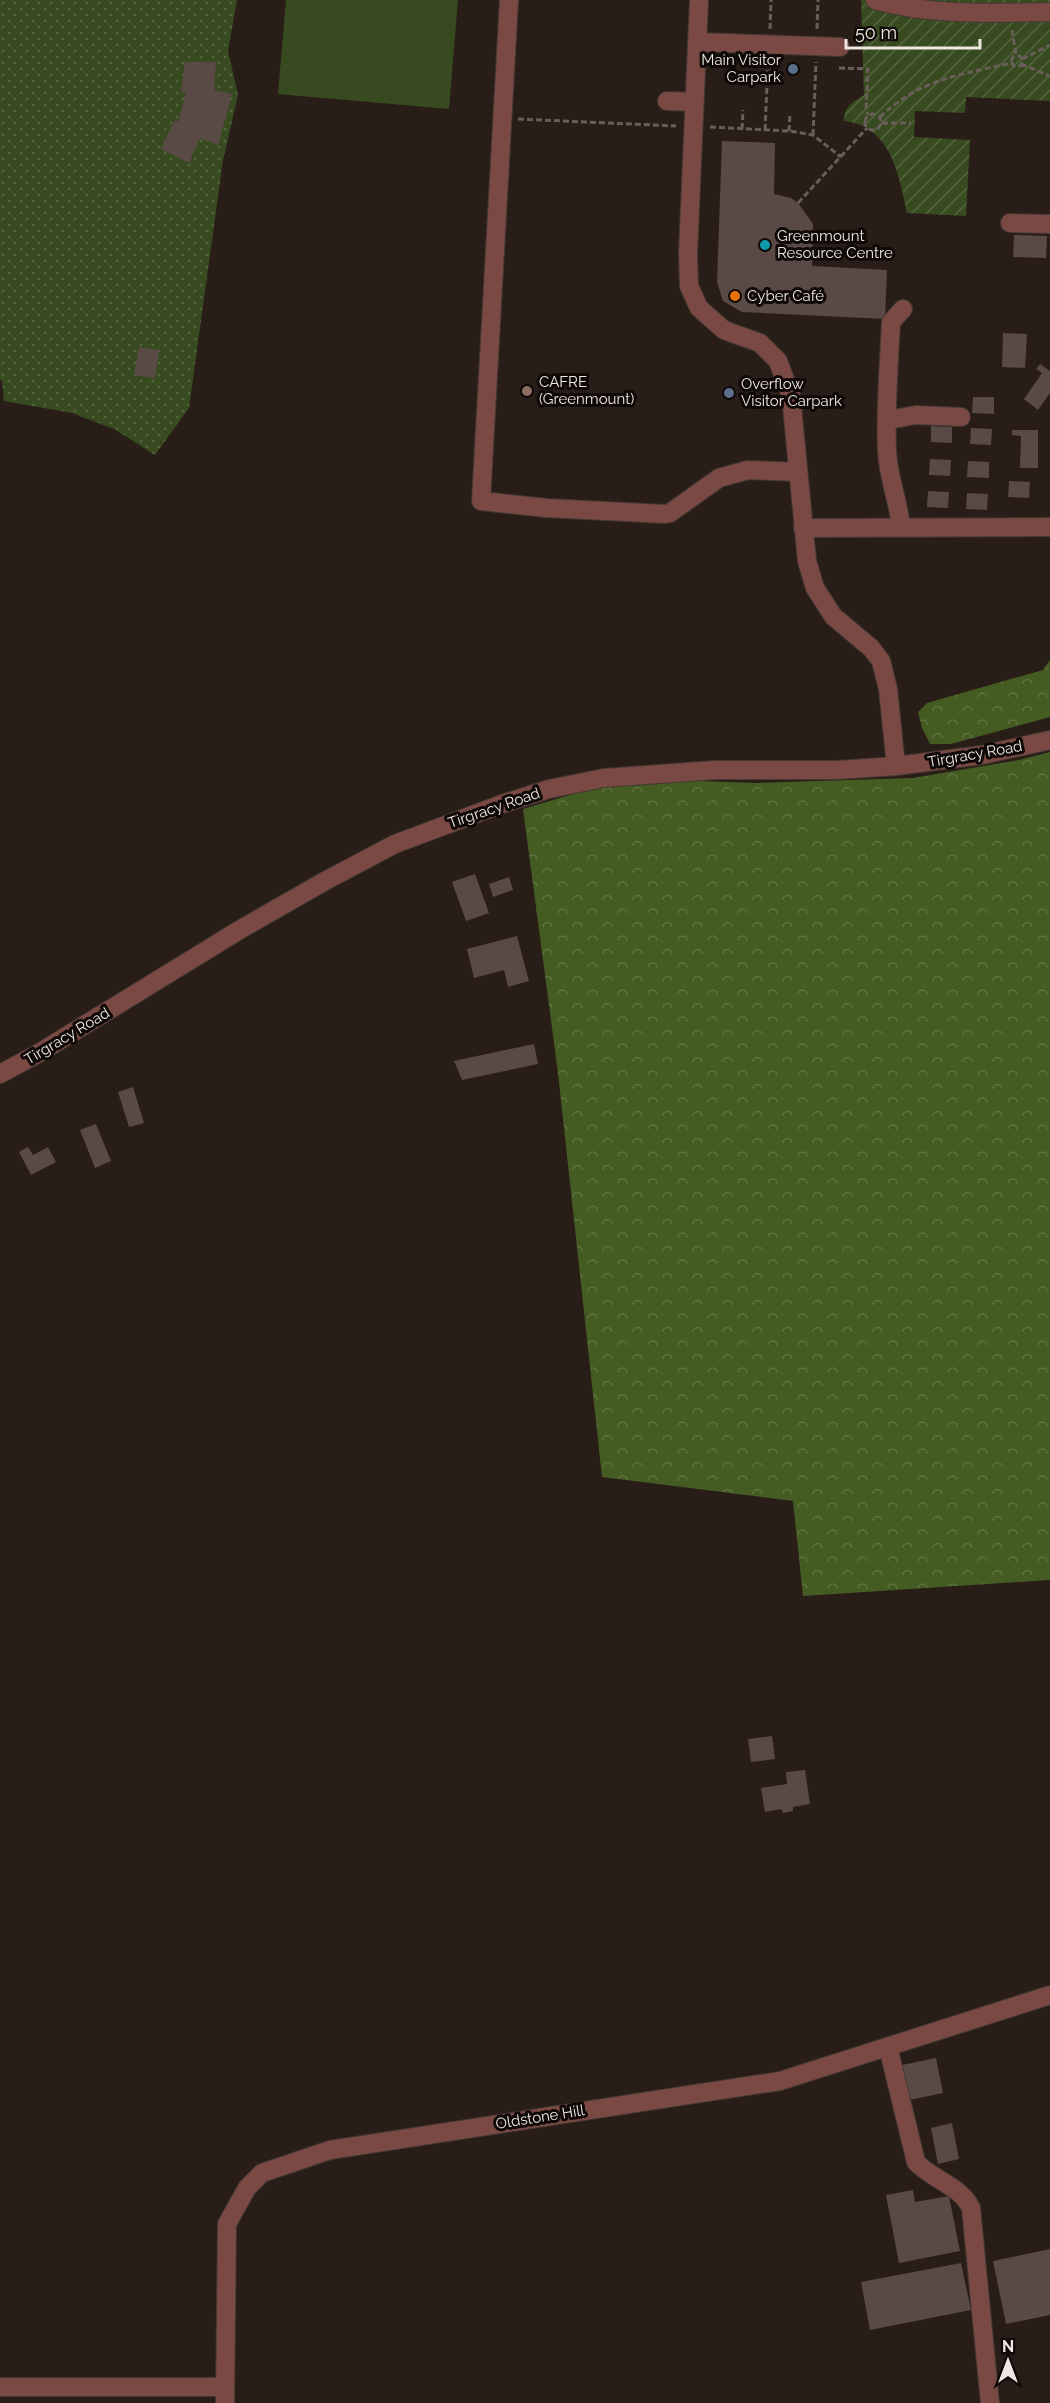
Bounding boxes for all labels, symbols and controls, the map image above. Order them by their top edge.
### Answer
scale bar [846,12,980,50]
text: 50 m [855,22,897,43]
place label: Main Visitor Carpark [701,51,782,86]
marker: Main Visitor Carpark [786,62,800,76]
place label: Greenmount Resource Centre [777,227,893,262]
marker: Greenmount Resource Centre [758,238,772,252]
place label: Cyber Café [747,287,824,305]
marker: Cyber Café [728,289,742,303]
place label: CAFRE (Greenmount) [539,373,634,408]
place label: Overflow Visitor Carpark [741,375,842,410]
marker: CAFRE (Greenmount) [520,384,534,398]
marker: Overflow Visitor Carpark [722,386,736,400]
street label: Tirgracy Road [926,737,1024,771]
street label: Tirgracy Road [446,784,542,832]
street label: Tirgracy Road [21,1004,113,1068]
street label: Oldstone Hill [494,2101,587,2133]
north arrow [978,2331,1038,2391]
text: N [1002,2337,1014,2356]

